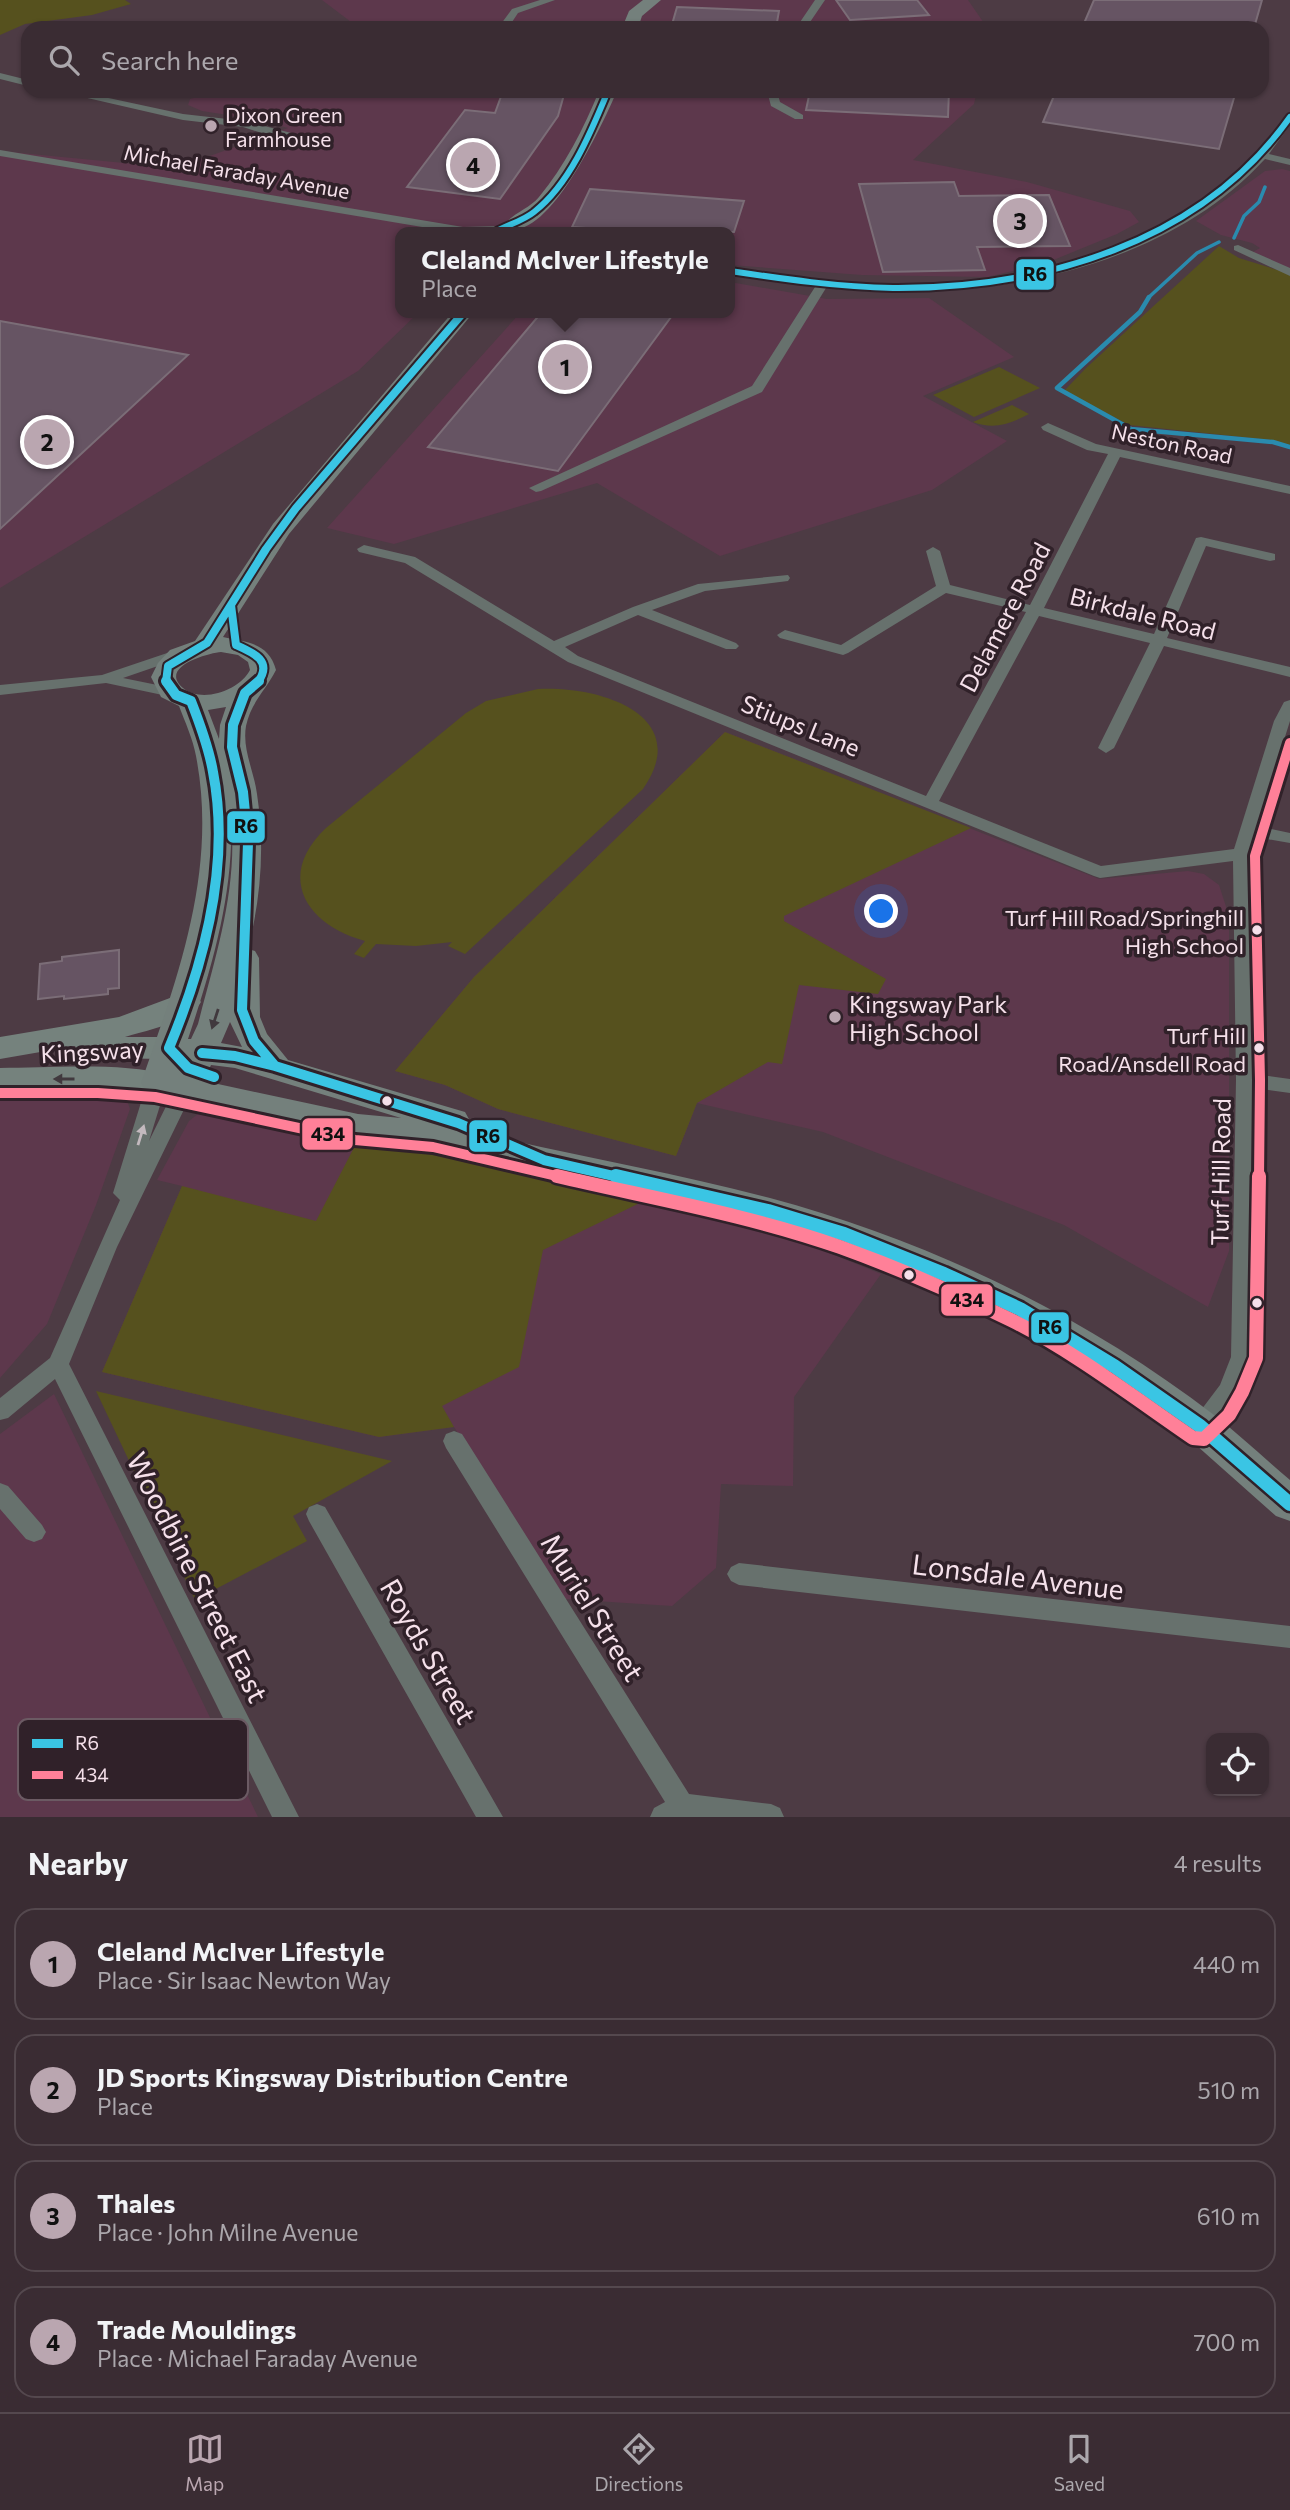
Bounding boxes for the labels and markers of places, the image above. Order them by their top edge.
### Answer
place label: Dixon Green Farmhouse [225,102,343,151]
marker: Dixon Green Farmhouse [203,118,219,134]
pin: 4 [450,139,496,191]
pin: 3 [997,195,1043,247]
pin: 1 [542,341,588,393]
pin: 2 [24,416,70,468]
place label: Turf Hill Road/Springhill High School [1005,904,1244,959]
marker: Turf Hill Road/Springhill High School [1250,923,1264,937]
place label: Kingsway Park High School [849,989,1007,1046]
marker: Kingsway Park High School [827,1009,843,1025]
place label: Turf Hill Road/Ansdell Road [1058,1022,1246,1077]
marker: Turf Hill Road/Ansdell Road [1252,1041,1266,1055]
unlabelled marker [380,1094,394,1108]
unlabelled marker [902,1268,916,1282]
unlabelled marker [1250,1296,1264,1310]

